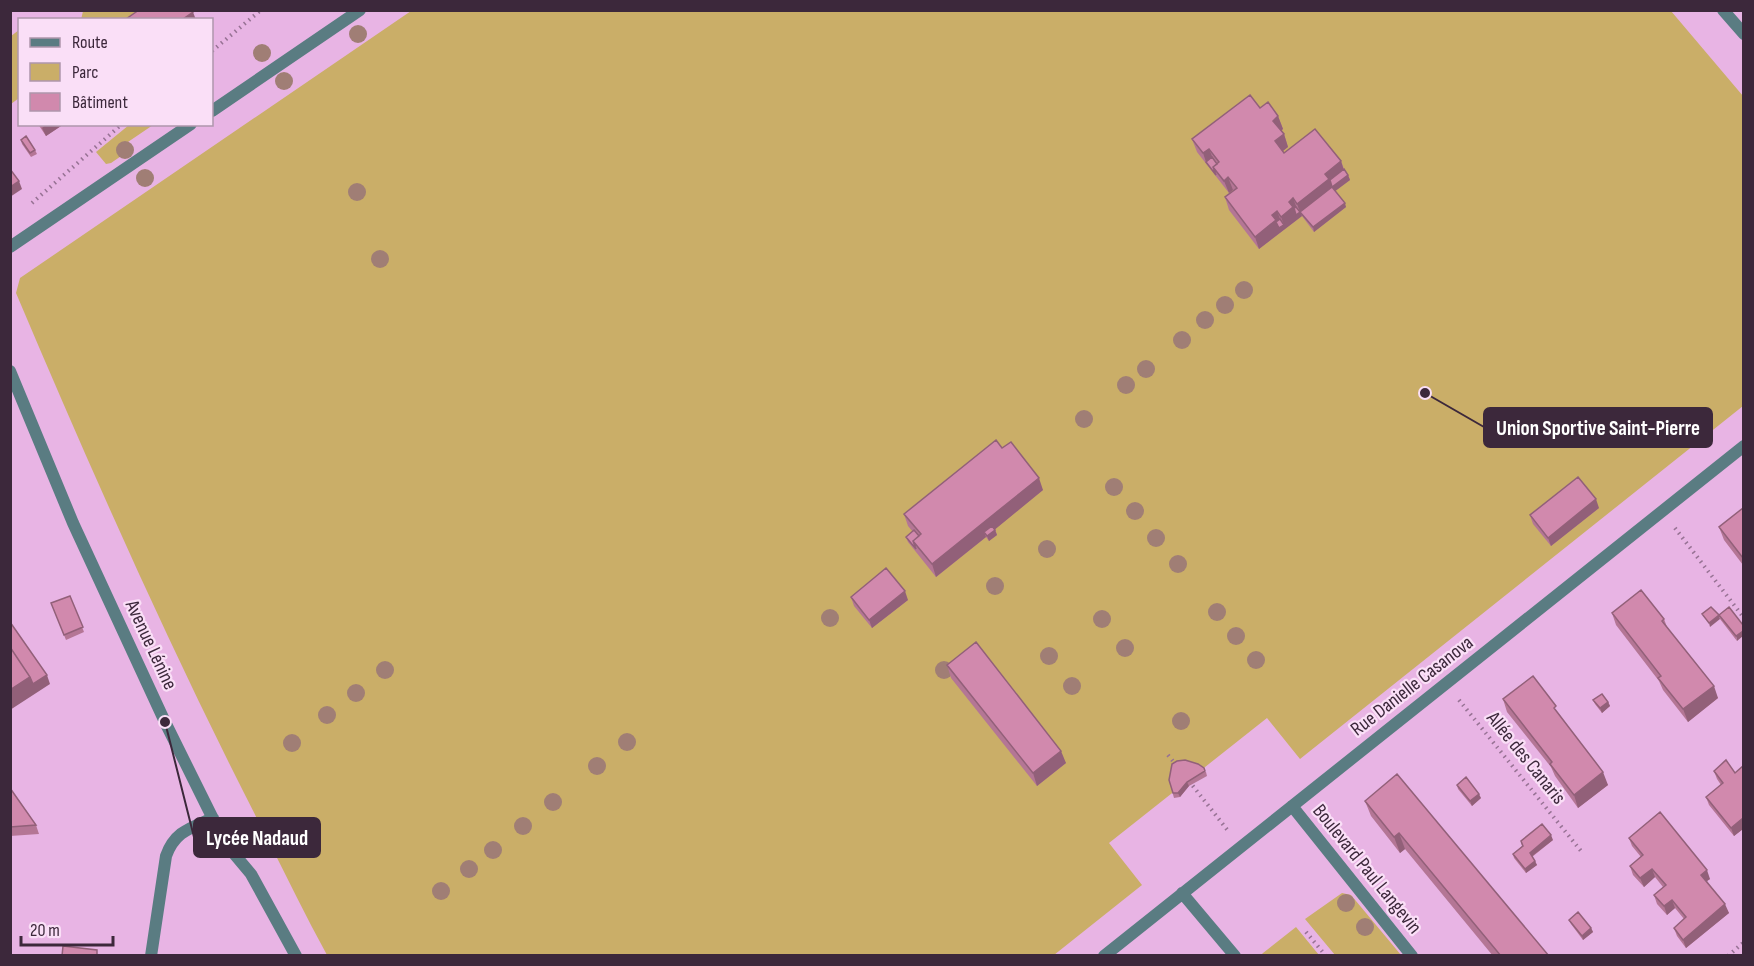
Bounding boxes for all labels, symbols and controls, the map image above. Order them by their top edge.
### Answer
legend [18,18,213,126]
text: Route [72,32,108,53]
text: Parc [72,62,98,83]
text: Bâtiment [72,92,128,113]
callout: Union Sportive Saint-Pierre [1484,408,1712,447]
text: Union Sportive Saint-Pierre [1496,416,1700,441]
street label: Avenue Lénine [119,595,182,694]
street label: Rue Danielle Casanova [1346,631,1478,741]
street label: Allée des Canaris [1481,706,1571,809]
street label: Boulevard Paul Langevin [1307,799,1427,939]
callout: Lycée Nadaud [194,818,320,857]
text: Lycée Nadaud [206,826,308,851]
scale bar [21,909,112,947]
text: 20 m [30,920,60,941]

